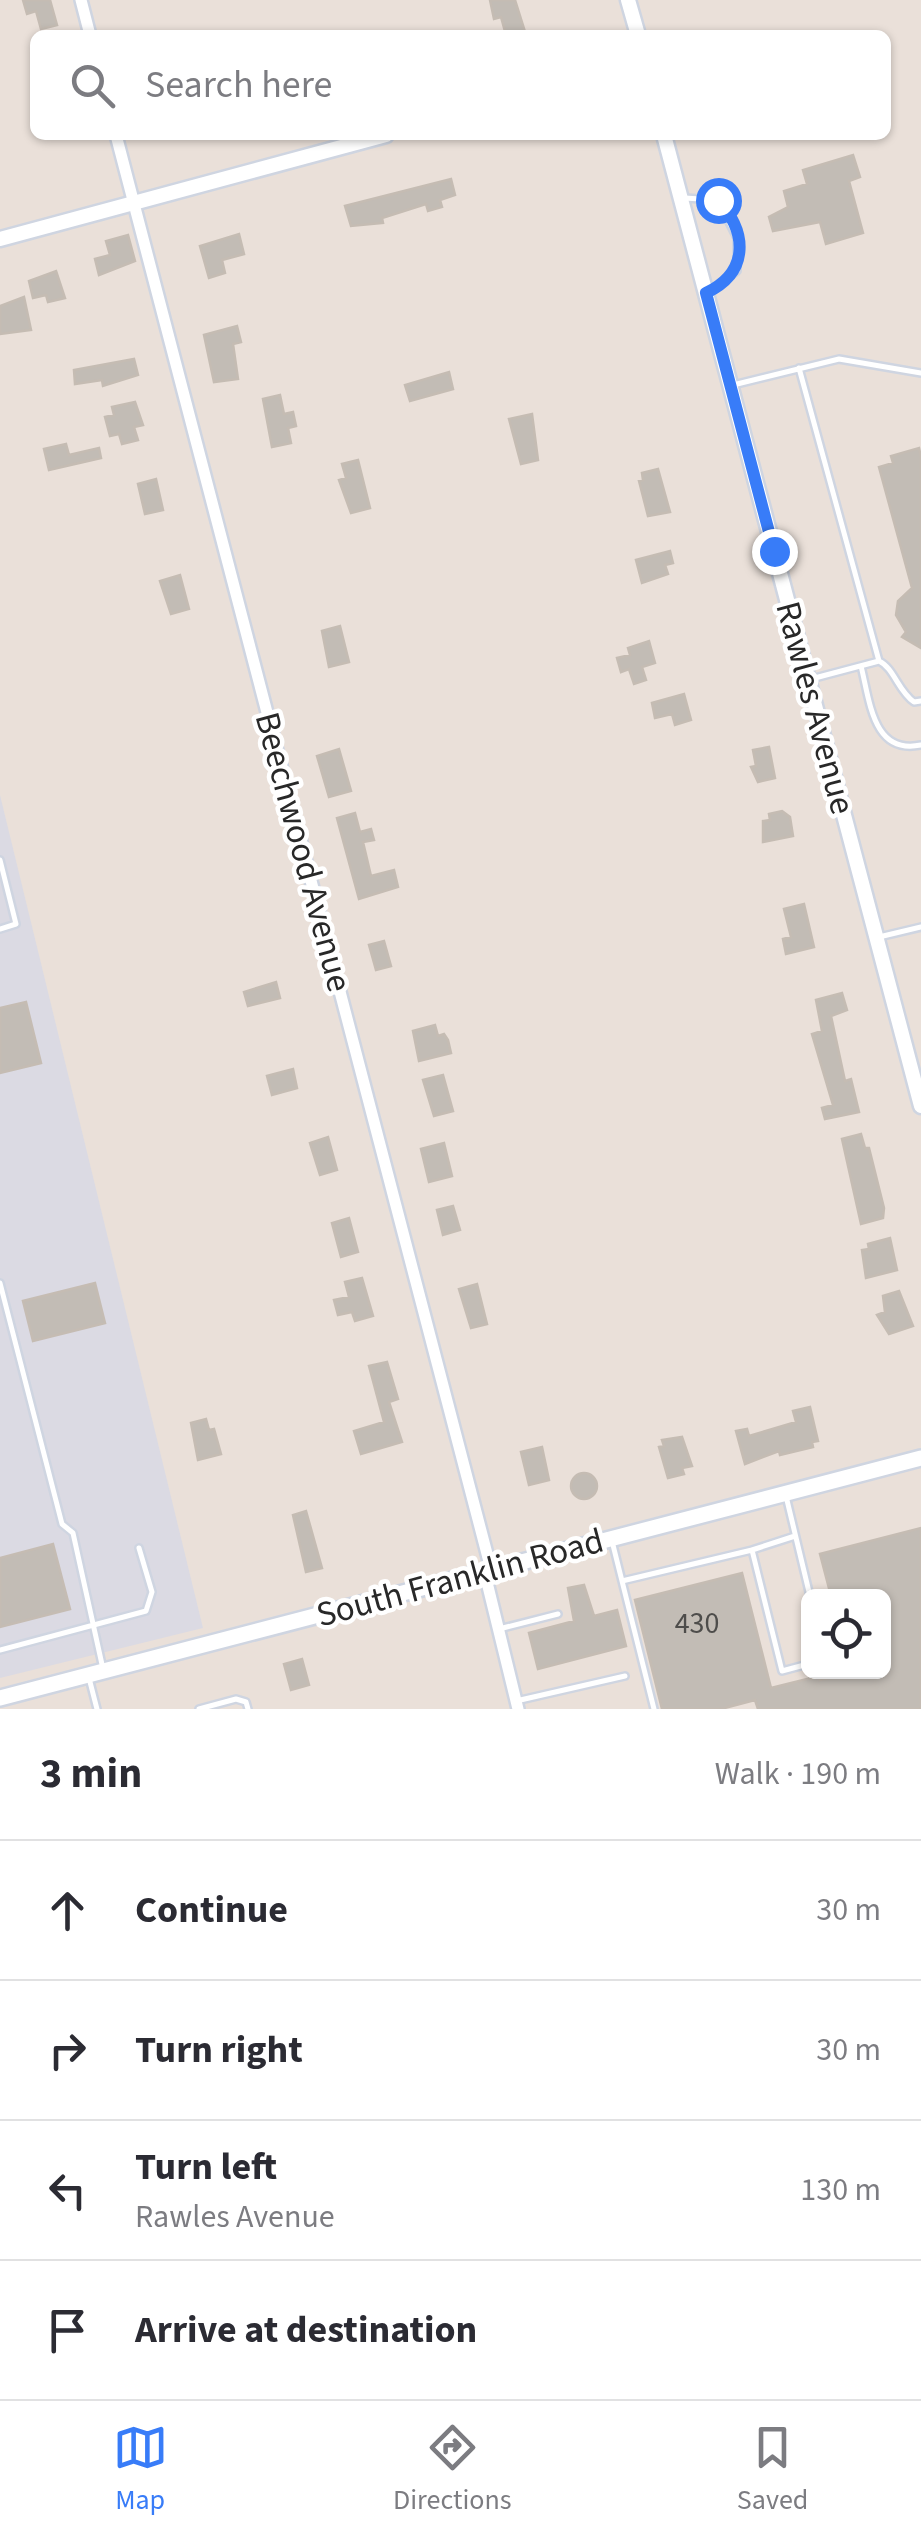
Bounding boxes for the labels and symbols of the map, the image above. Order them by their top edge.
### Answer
route start [696,178,742,224]
route end [752,529,798,575]
street label: Rawles Avenue [763,596,867,820]
street label: Beechwood Avenue [242,707,364,997]
street label: South Franklin Road [311,1516,609,1640]
house number: 430 [675,1602,719,1645]

